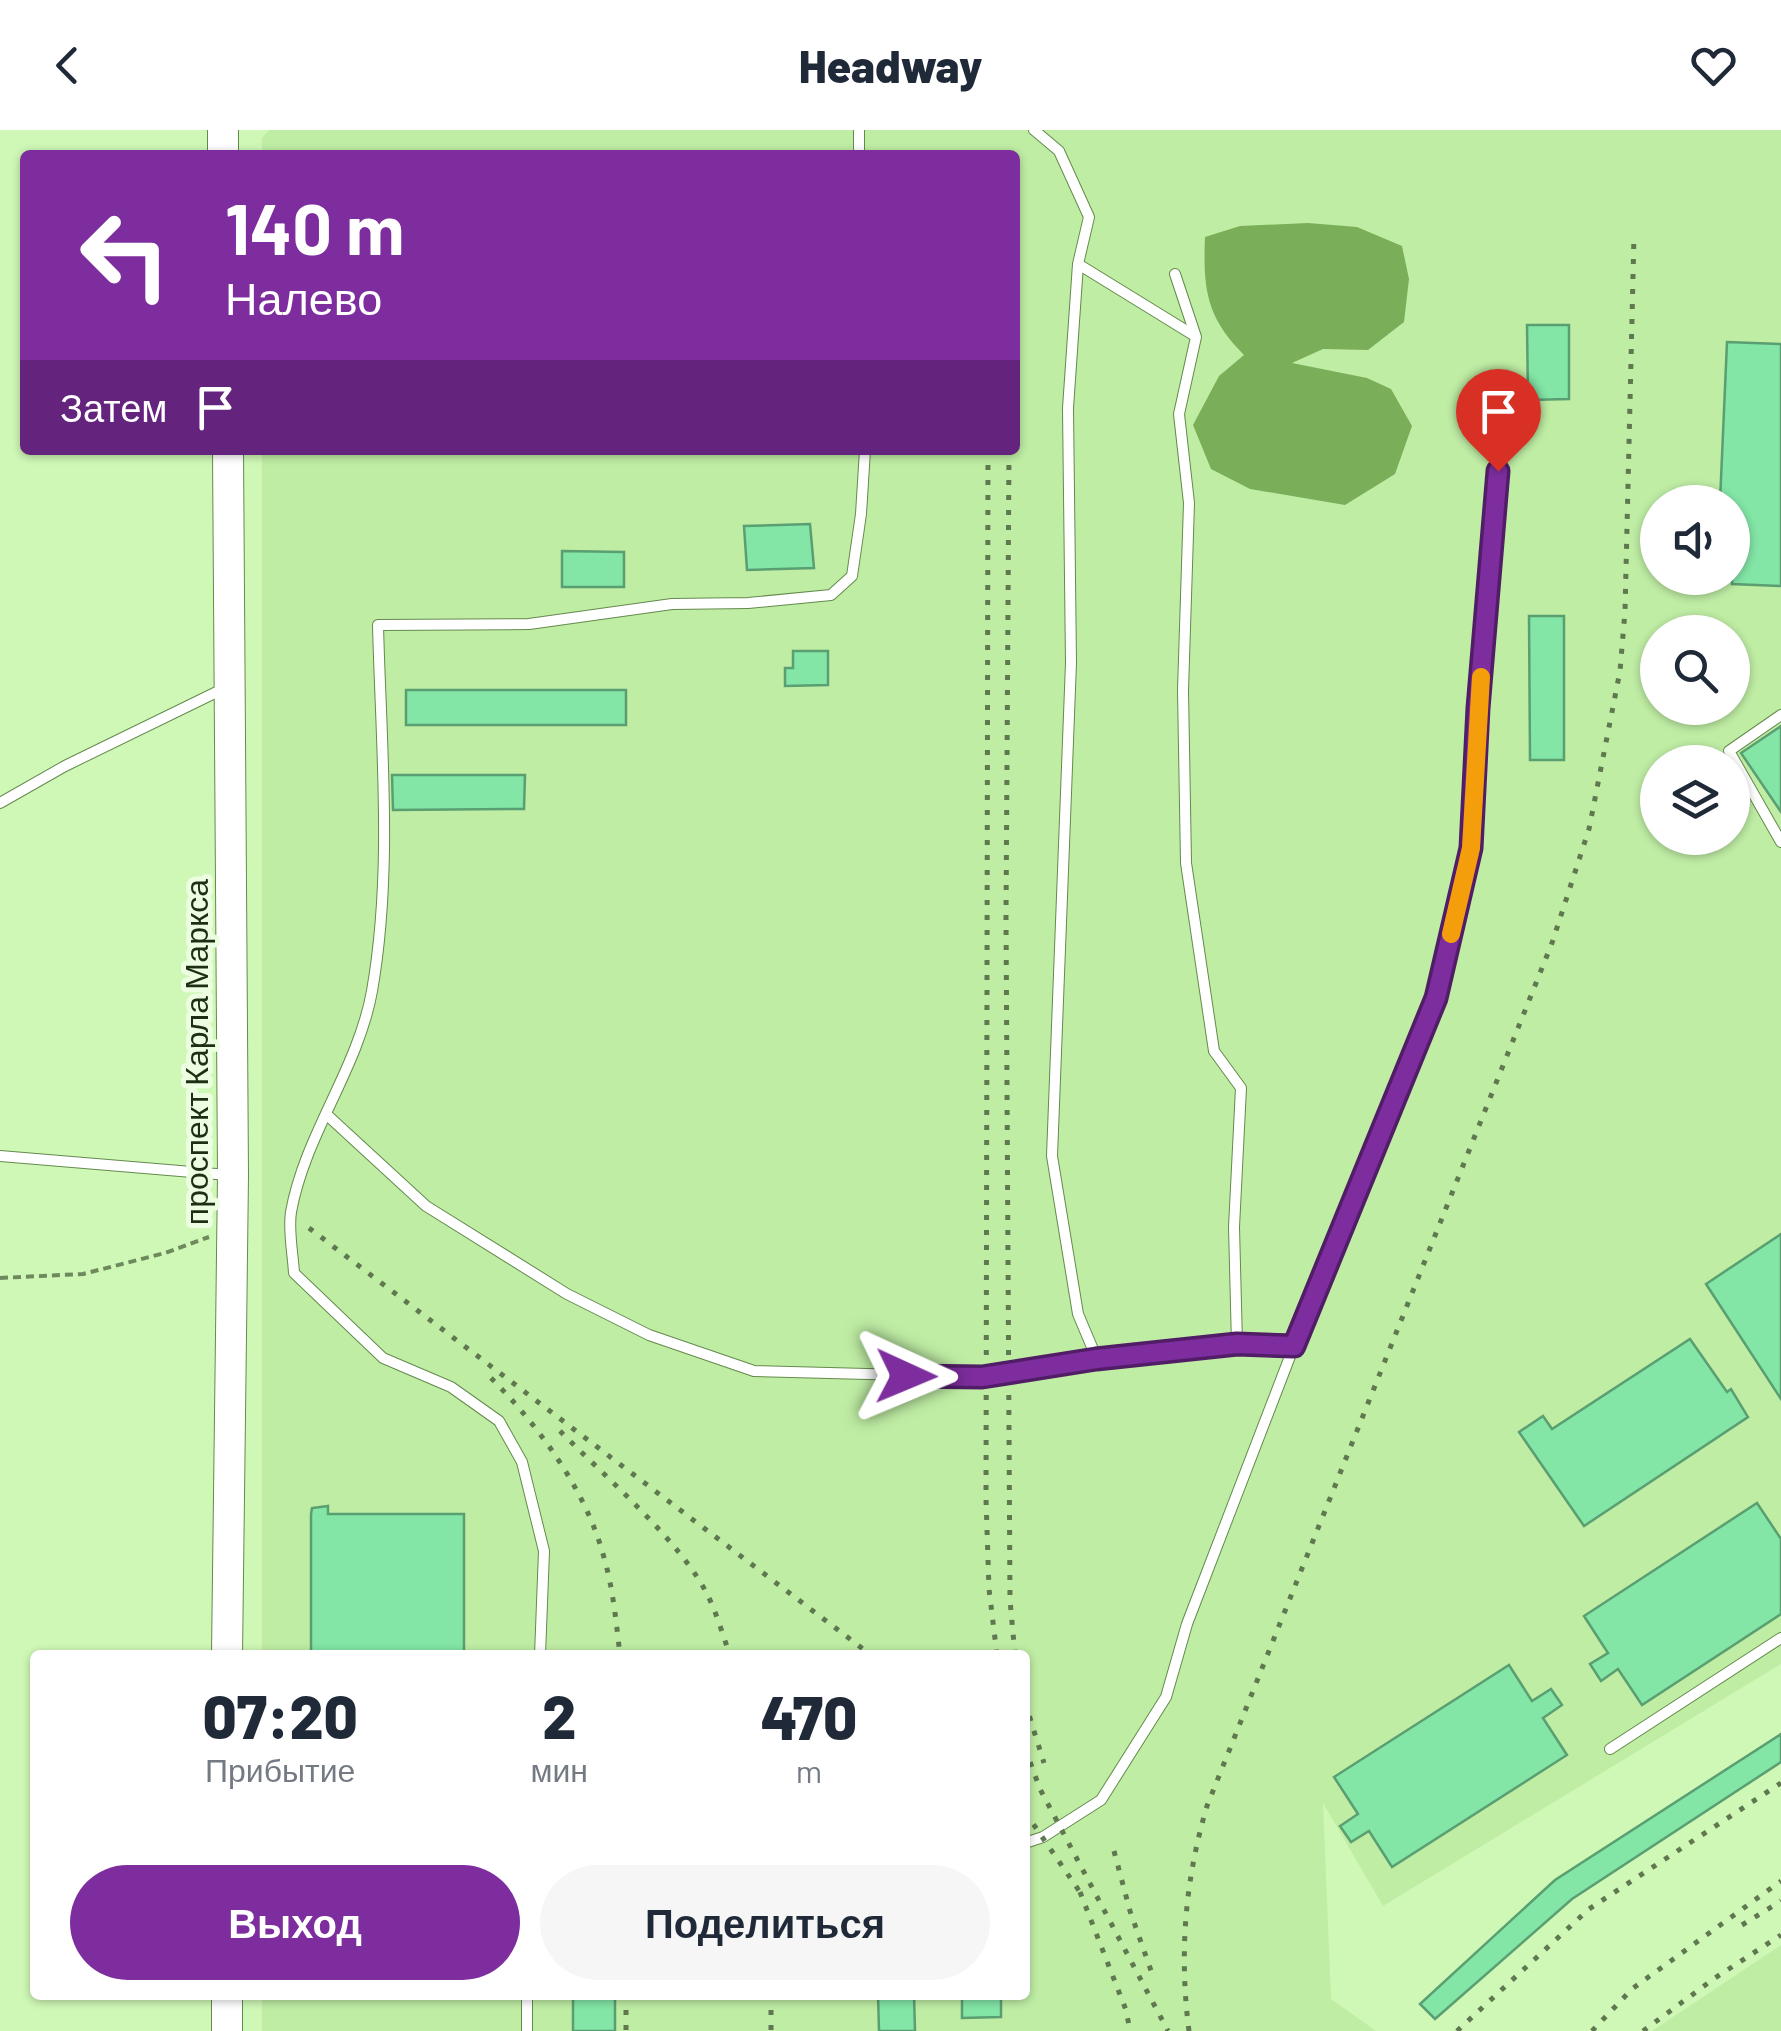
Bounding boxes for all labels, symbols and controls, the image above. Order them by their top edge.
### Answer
icon: back [40,38,95,93]
text: Headway [799,38,982,92]
icon: heart [1686,38,1741,93]
text: 140 m [225,185,404,269]
icon: left [60,190,190,320]
text: Налево [225,270,382,324]
pin [1456,369,1541,472]
icon: arrive [188,380,243,435]
text: Затем [60,384,168,430]
icon: arrive [1471,384,1526,439]
map controls [1640,485,1750,855]
button: sound [1640,485,1750,595]
button: search [1640,615,1750,725]
button: layers [1640,745,1750,855]
street label: проспект Карла Маркса [176,879,215,1225]
position arrow [854,1324,958,1428]
text: 07:20 [203,1679,358,1751]
text: 2 [542,1679,576,1751]
text: 470 [761,1680,857,1752]
text: Прибытие [205,1750,355,1788]
text: мин [530,1750,588,1788]
text: m [796,1751,822,1789]
button: Выход [70,1865,520,1980]
button: Поделиться [540,1865,990,1980]

